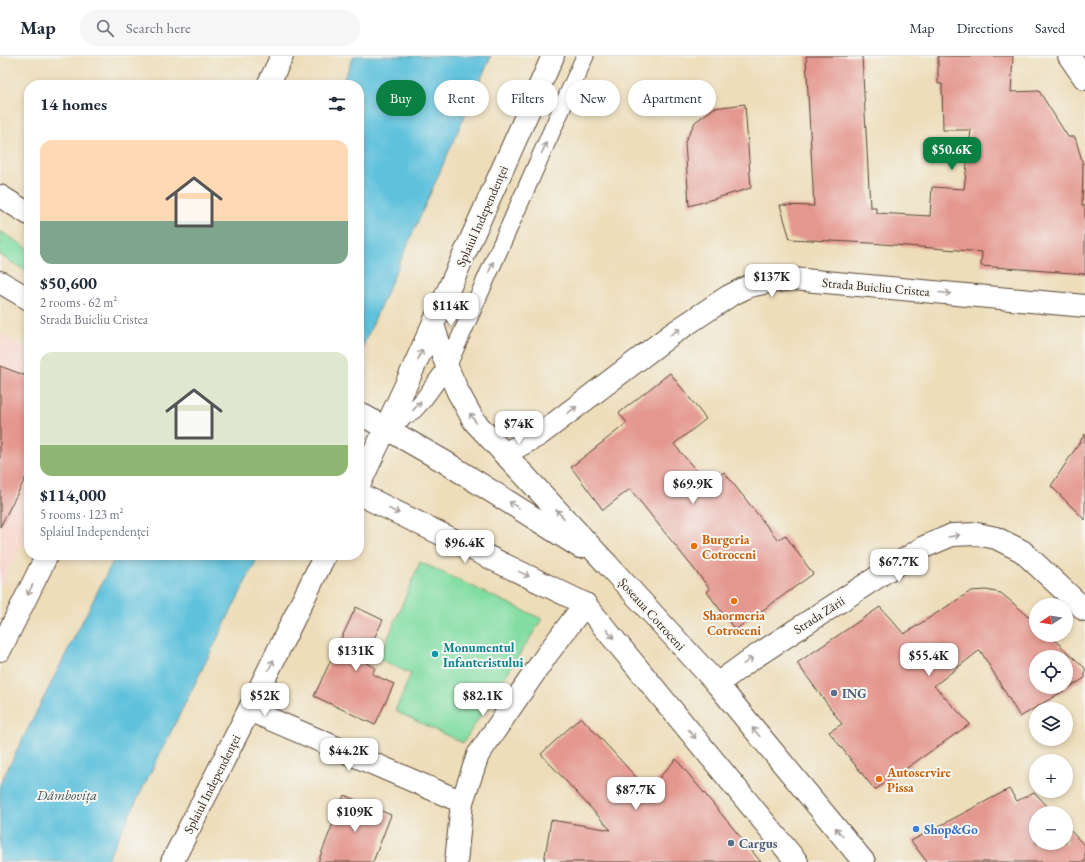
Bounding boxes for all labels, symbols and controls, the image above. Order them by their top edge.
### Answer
search box [80,10,360,46]
text: Map [20,15,56,40]
icon: search [94,17,116,39]
text: Search here [126,18,191,37]
text: Map [909,19,935,37]
text: Directions [957,19,1013,37]
text: Saved [1035,19,1065,37]
chip: Buy [376,80,426,116]
chip: Rent [434,80,489,116]
chip: Filters [497,80,558,116]
chip: New [566,80,620,116]
chip: Apartment [628,80,716,116]
text: 14 homes [40,93,107,115]
icon: filters [326,93,348,115]
pin: $50.6K [919,137,985,171]
text: $50.6K [932,141,972,158]
one-way arrow [540,142,548,154]
street label: Splaiul Independenței [452,163,512,269]
icon: home [158,166,230,238]
one-way arrow [487,261,495,273]
pin: $137K [744,264,800,298]
text: $137K [754,268,790,285]
text: $50,600 [40,272,97,294]
street label: Strada Buicliu Cristea [821,274,931,300]
one-way arrow [938,290,951,297]
pin: $114K [423,293,479,327]
text: 2 rooms · 62 m² [40,294,117,311]
text: $114K [433,297,469,314]
text: Strada Buicliu Cristea [40,311,148,328]
one-way arrow [670,328,681,336]
one-way arrow [416,349,424,361]
icon: home [158,378,230,450]
one-way arrow [413,401,422,411]
one-way arrow [566,406,577,414]
pin: $74K [495,411,543,445]
one-way arrow [469,413,477,424]
text: $74K [504,415,534,432]
pin: $69.9K [660,471,726,505]
text: $69.9K [673,475,713,492]
text: $114,000 [40,484,106,506]
one-way arrow [508,501,520,509]
text: 5 rooms · 123 m² [40,506,124,523]
one-way arrow [388,508,400,515]
one-way arrow [556,509,565,520]
text: Splaiul Independenței [40,523,149,540]
pin: $96.4K [432,530,498,564]
place label: Burgeria Cotroceni [702,531,756,563]
one-way arrow [948,532,961,540]
text: $96.4K [445,534,485,551]
marker: Burgeria Cotroceni [689,541,699,551]
pin: $67.7K [866,549,932,583]
text: $67.7K [879,553,919,570]
one-way arrow [518,571,530,578]
street label: Șoseaua Cotroceni [615,574,689,654]
one-way arrow [26,584,33,596]
street label: Strada Zării [790,592,848,638]
marker: Shaormeria Cotroceni [729,596,739,606]
north arrow [1029,598,1073,642]
map controls [1029,598,1073,850]
place label: Shaormeria Cotroceni [703,607,765,639]
one-way arrow [605,628,614,639]
pin: $131K [328,638,384,672]
place label: Monumentul Infanteristului [443,639,523,671]
text: $131K [338,642,374,659]
pin: $55.4K [896,643,962,677]
text: $55.4K [909,647,949,664]
marker: Monumentul Infanteristului [430,649,440,659]
button: locate [1029,650,1073,694]
one-way arrow [743,657,754,666]
one-way arrow [268,659,275,671]
pin: $52K [241,683,289,717]
pin: $82.1K [450,683,516,717]
place label: ING [842,685,867,702]
text: $52K [250,687,280,704]
text: $82.1K [463,687,503,704]
marker: ING [829,688,839,698]
button: layers [1029,702,1073,746]
one-way arrow [752,727,761,737]
one-way arrow [688,729,697,740]
street label: Splaiul Independenței [180,732,244,836]
pin: $44.2K [316,738,382,772]
text: $44.2K [329,742,369,759]
button: + [1029,754,1073,798]
place label: Autoservire Pissa [886,764,952,796]
marker: Autoservire Pissa [874,774,884,784]
pin: $87.7K [603,777,669,811]
text: $87.7K [616,781,656,798]
water label: Dâmbovița [36,786,97,804]
pin: $109K [327,799,383,833]
text: $109K [337,803,373,820]
button: − [1029,806,1073,850]
place label: Shop&Go [924,821,978,838]
marker: Shop&Go [911,824,921,834]
one-way arrow [835,827,844,837]
place label: Cargus [739,835,778,852]
marker: Cargus [726,838,736,848]

